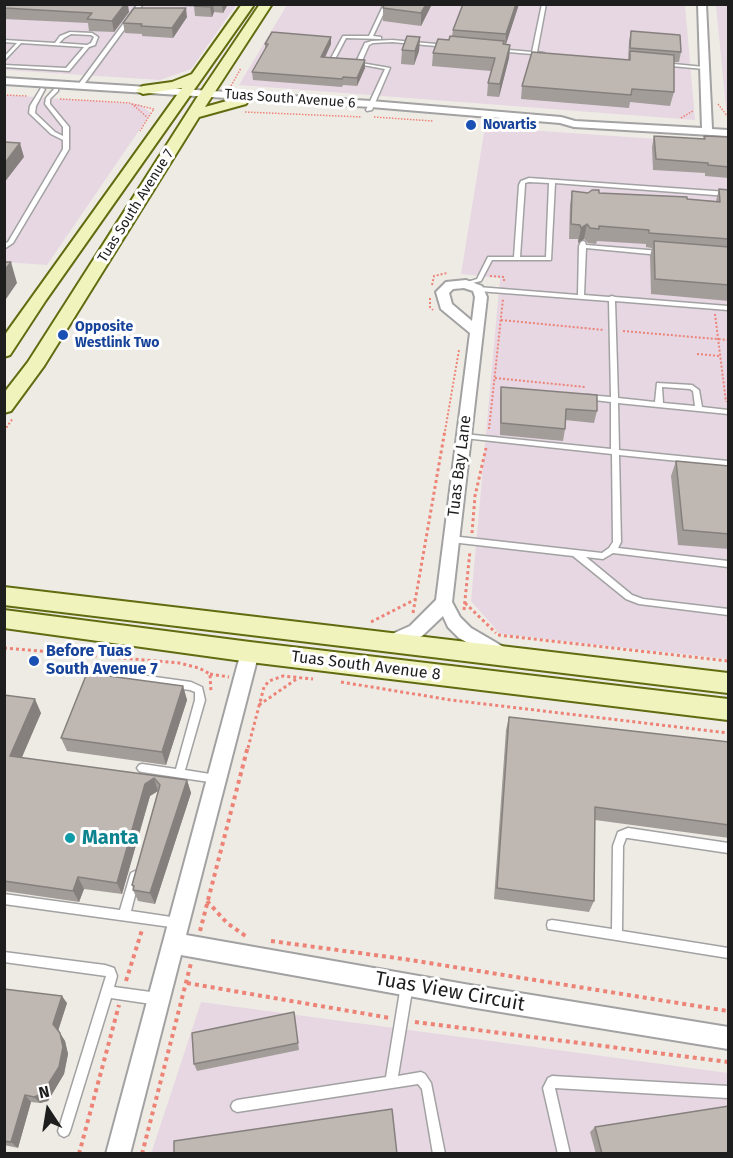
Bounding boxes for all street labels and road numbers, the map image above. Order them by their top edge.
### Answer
street label: Tuas South Avenue 6 [224,86,356,112]
street label: Tuas South Avenue 7 [94,146,178,266]
street label: Tuas Bay Lane [444,414,476,518]
street label: Tuas South Avenue 8 [290,647,442,685]
street label: Tuas View Circuit [373,967,527,1017]

